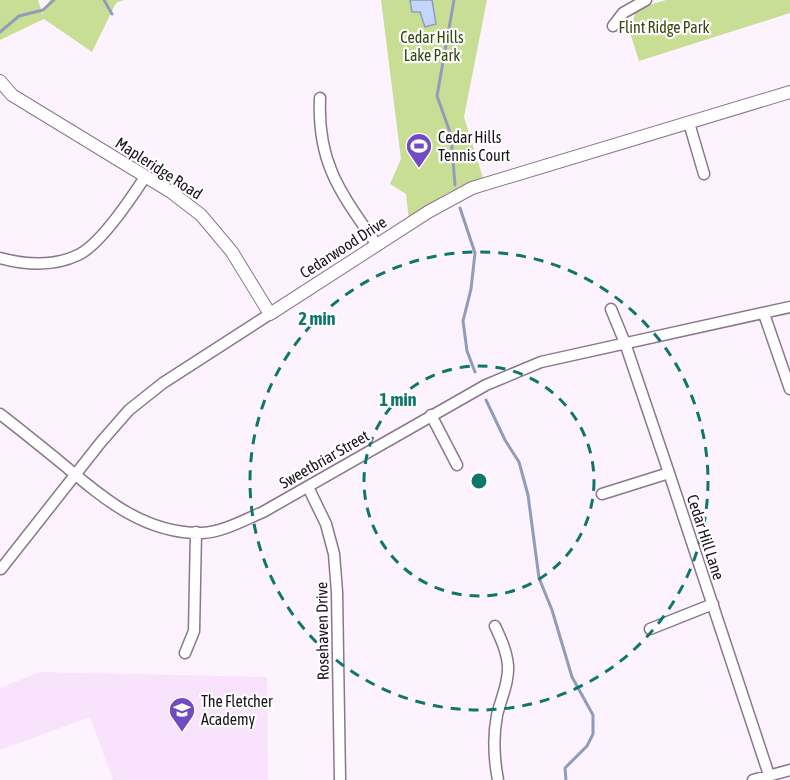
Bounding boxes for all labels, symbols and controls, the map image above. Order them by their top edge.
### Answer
park label: Flint Ridge Park [619,18,709,37]
park label: Cedar Hills Lake Park [400,28,464,64]
place label: Cedar Hills Tennis Court [438,128,510,164]
sports icon: Cedar Hills Tennis Court [404,131,434,169]
street label: Mapleridge Road [112,133,206,204]
street label: Cedarwood Drive [296,212,390,282]
text: 2 min [299,308,336,329]
text: 1 min [380,389,417,410]
street label: Sweetbriar Street [276,426,372,492]
centre of rings [469,471,489,491]
street label: Cedar Hill Lane [684,492,728,582]
street label: Rosehaven Drive [312,582,332,680]
place label: The Fletcher Academy [201,692,273,729]
school or university icon: The Fletcher Academy [167,695,197,733]

